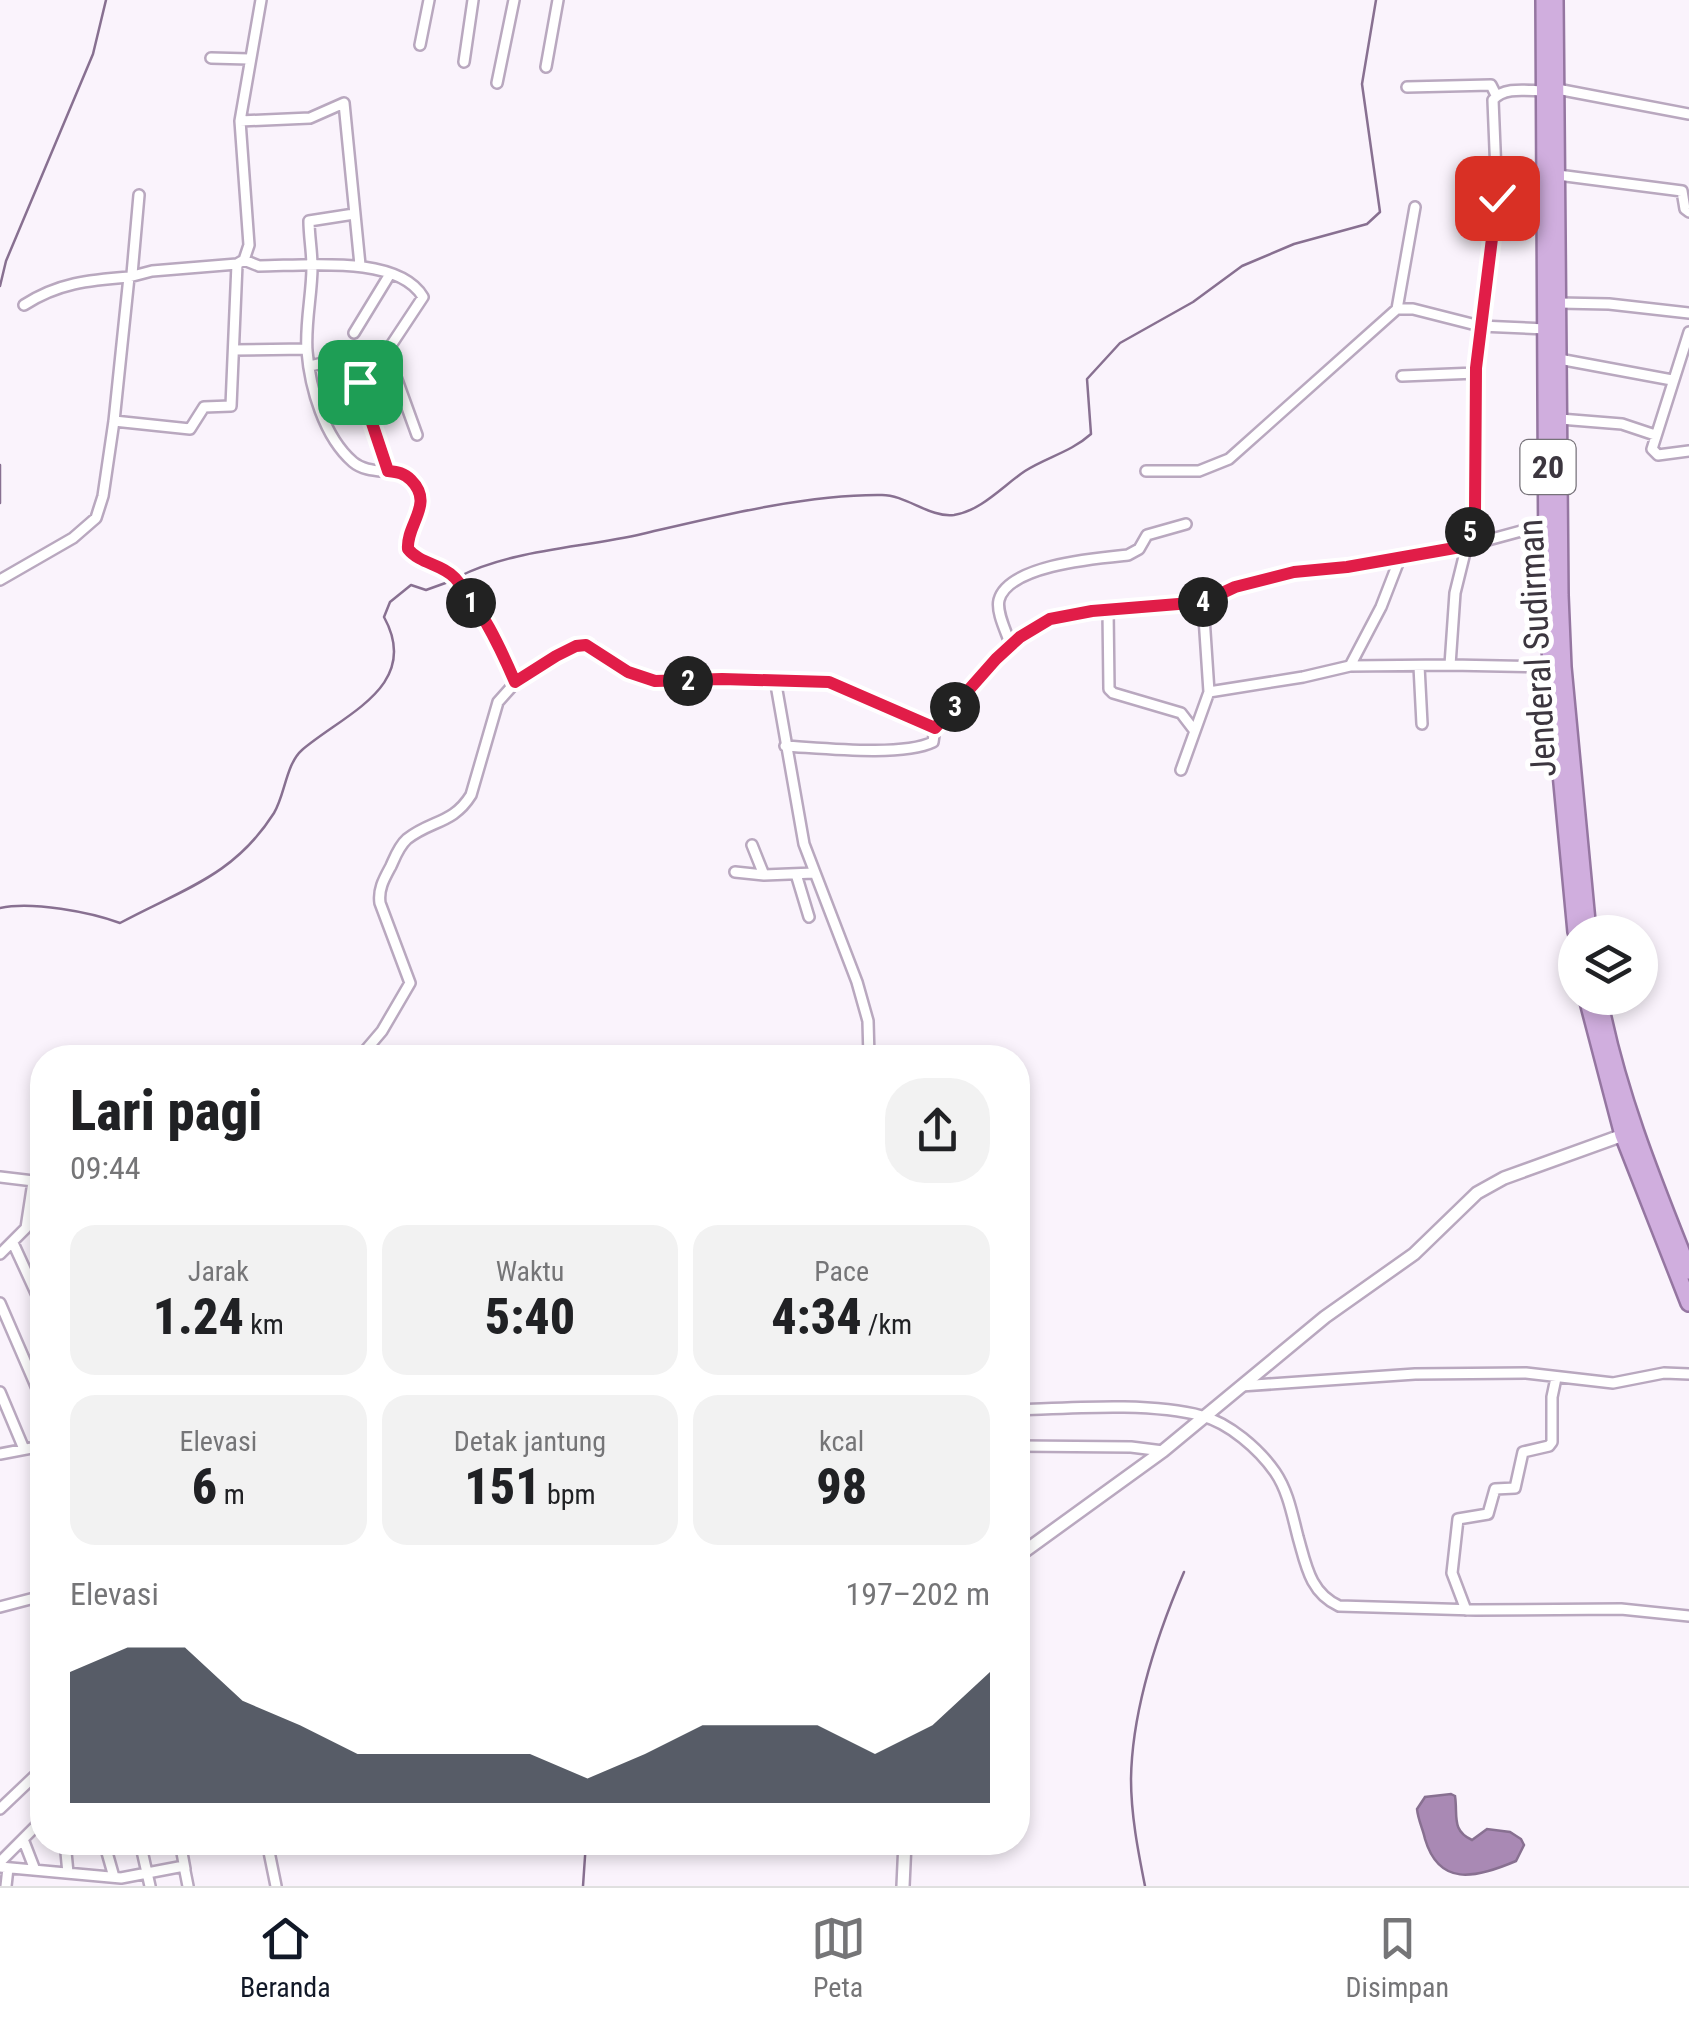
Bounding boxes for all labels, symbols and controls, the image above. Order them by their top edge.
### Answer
pin [1455,156,1540,241]
icon: check [1470,171,1525,226]
pin [318,340,403,425]
icon: arrive [333,355,388,410]
road number: 20 [1520,440,1576,494]
pin: 5 [1445,507,1495,557]
text: 5 [1463,515,1477,548]
street label: Jenderal Sudirman [1510,518,1565,778]
pin: 4 [1178,577,1228,627]
pin: 1 [446,578,496,628]
text: 4 [1196,585,1210,618]
text: 1 [464,586,478,619]
pin: 2 [663,656,713,706]
text: 2 [681,664,695,697]
pin: 3 [930,682,980,732]
text: 3 [948,690,962,723]
map controls [1558,915,1658,1015]
button: layers [1558,915,1658,1015]
button: share [885,1078,990,1183]
text: Lari pagi [70,1079,262,1143]
text: 09:44 [70,1149,141,1187]
text: Jarak [188,1255,249,1288]
text: Waktu [496,1255,564,1288]
text: Pace [814,1255,869,1288]
text: 1.24 [153,1288,244,1346]
text: 5:40 [485,1288,575,1346]
text: 4:34 [771,1288,862,1346]
text: km [244,1308,284,1341]
text: /km [862,1308,912,1341]
text: Elevasi [179,1425,257,1458]
text: Detak jantung [454,1425,606,1458]
text: kcal [819,1425,864,1458]
text: 6 [192,1458,217,1516]
text: 151 [464,1458,541,1516]
text: 98 [816,1458,867,1516]
text: m [217,1478,245,1511]
text: bpm [541,1478,596,1511]
text: Elevasi [70,1575,159,1613]
text: 197–202 m [845,1575,990,1613]
tab: Beranda [240,1911,331,2004]
tab: Peta [811,1911,866,2004]
tab: Disimpan [1346,1911,1449,2004]

